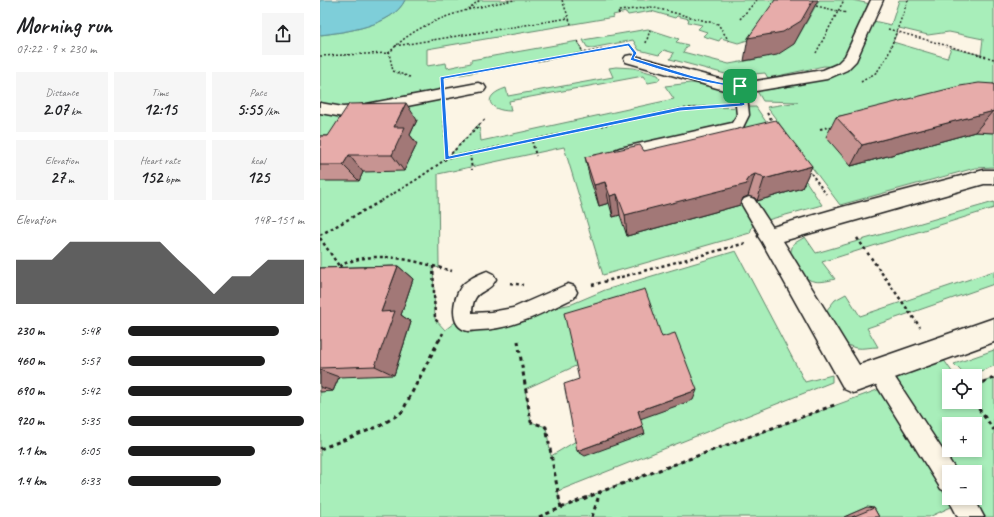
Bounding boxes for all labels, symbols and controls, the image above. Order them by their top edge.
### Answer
text: Morning run [16,12,112,40]
button: share [262,13,304,55]
text: 07:22 · 9 × 230 m [16,41,97,57]
pin [723,69,757,103]
icon: arrive [729,75,751,97]
text: Distance [46,85,78,99]
text: Time [152,85,168,99]
text: Pace [250,85,266,99]
text: 2.07 [42,99,68,120]
text: 12:15 [143,99,177,120]
text: 5:55 [237,99,262,120]
text: km [68,104,82,118]
text: /km [262,104,279,118]
text: Elevation [45,153,79,167]
text: Heart rate [140,153,180,167]
text: kcal [251,153,265,167]
text: 27 [50,167,65,188]
text: 152 [140,167,162,188]
text: 125 [247,167,269,188]
text: m [65,172,74,186]
text: bpm [162,172,180,186]
text: Elevation [16,212,56,228]
text: 148–151 m [253,212,304,228]
text: 230 m [16,323,44,339]
text: 5:48 [80,323,100,339]
text: 460 m [16,353,44,369]
text: 5:57 [80,353,100,369]
map controls [942,369,982,505]
button: locate [942,369,982,409]
text: 690 m [16,383,44,399]
text: 5:42 [80,383,100,399]
text: 920 m [16,413,44,429]
text: 5:35 [80,413,100,429]
button: + [942,417,982,457]
text: 1.1 km [16,443,46,459]
text: 6:05 [80,443,100,459]
button: − [942,465,982,505]
text: 1.4 km [16,473,46,489]
text: 6:33 [80,473,100,489]

